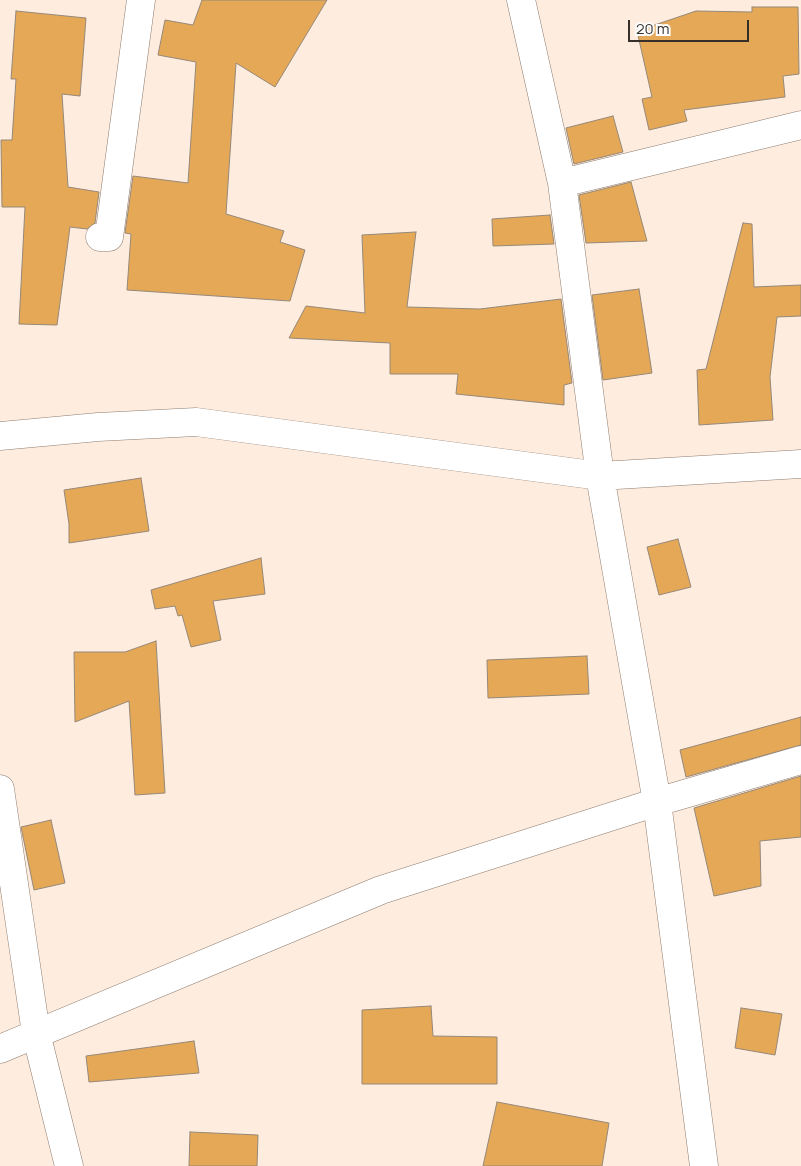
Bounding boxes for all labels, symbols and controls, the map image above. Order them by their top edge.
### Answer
scale bar [631,10,752,42]
text: 20 m [636,18,669,39]

